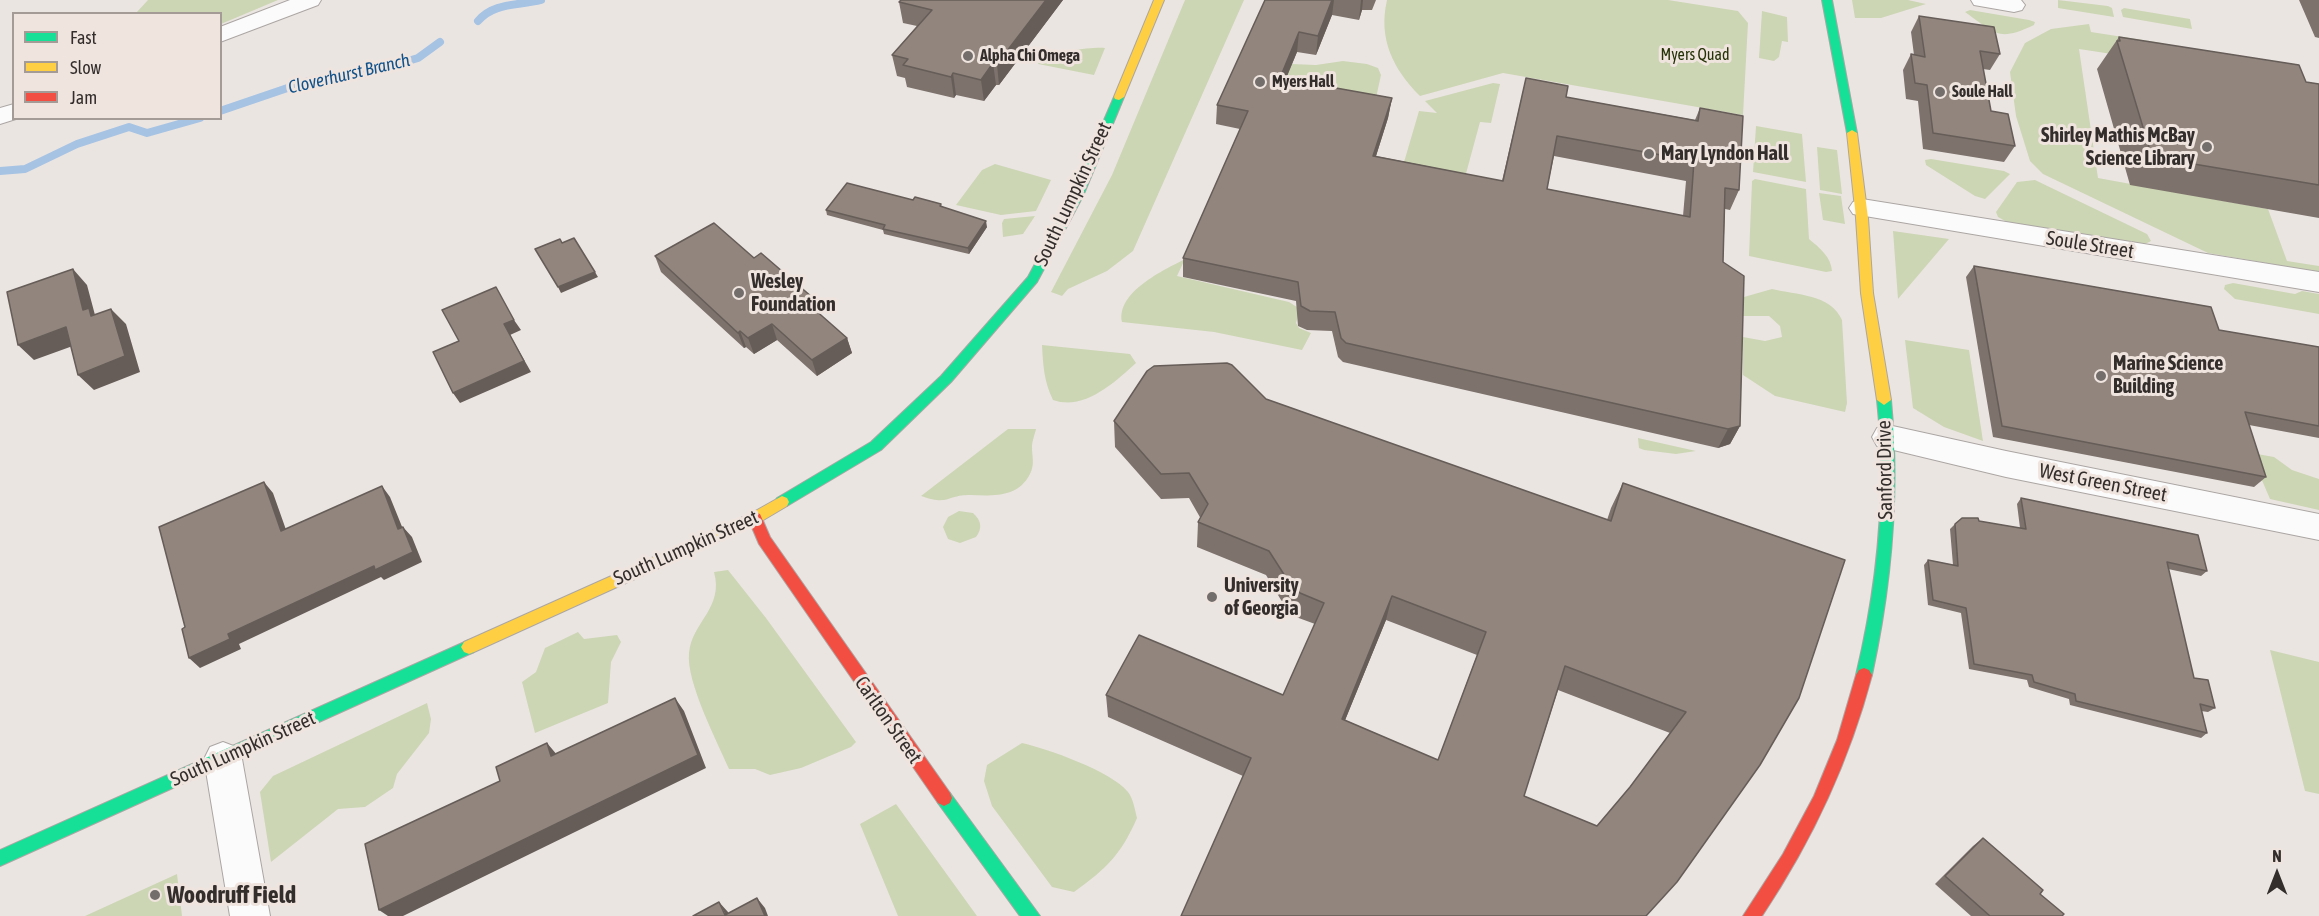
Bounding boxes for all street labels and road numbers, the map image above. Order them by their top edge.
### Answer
street label: South Lumpkin Street [1029,118,1117,270]
street label: Soule Street [2045,226,2135,264]
street label: Sanford Drive [1872,420,1898,520]
street label: West Green Street [2037,459,2169,507]
street label: South Lumpkin Street [610,505,762,591]
street label: Carlton Street [849,672,927,768]
street label: South Lumpkin Street [167,706,319,792]

